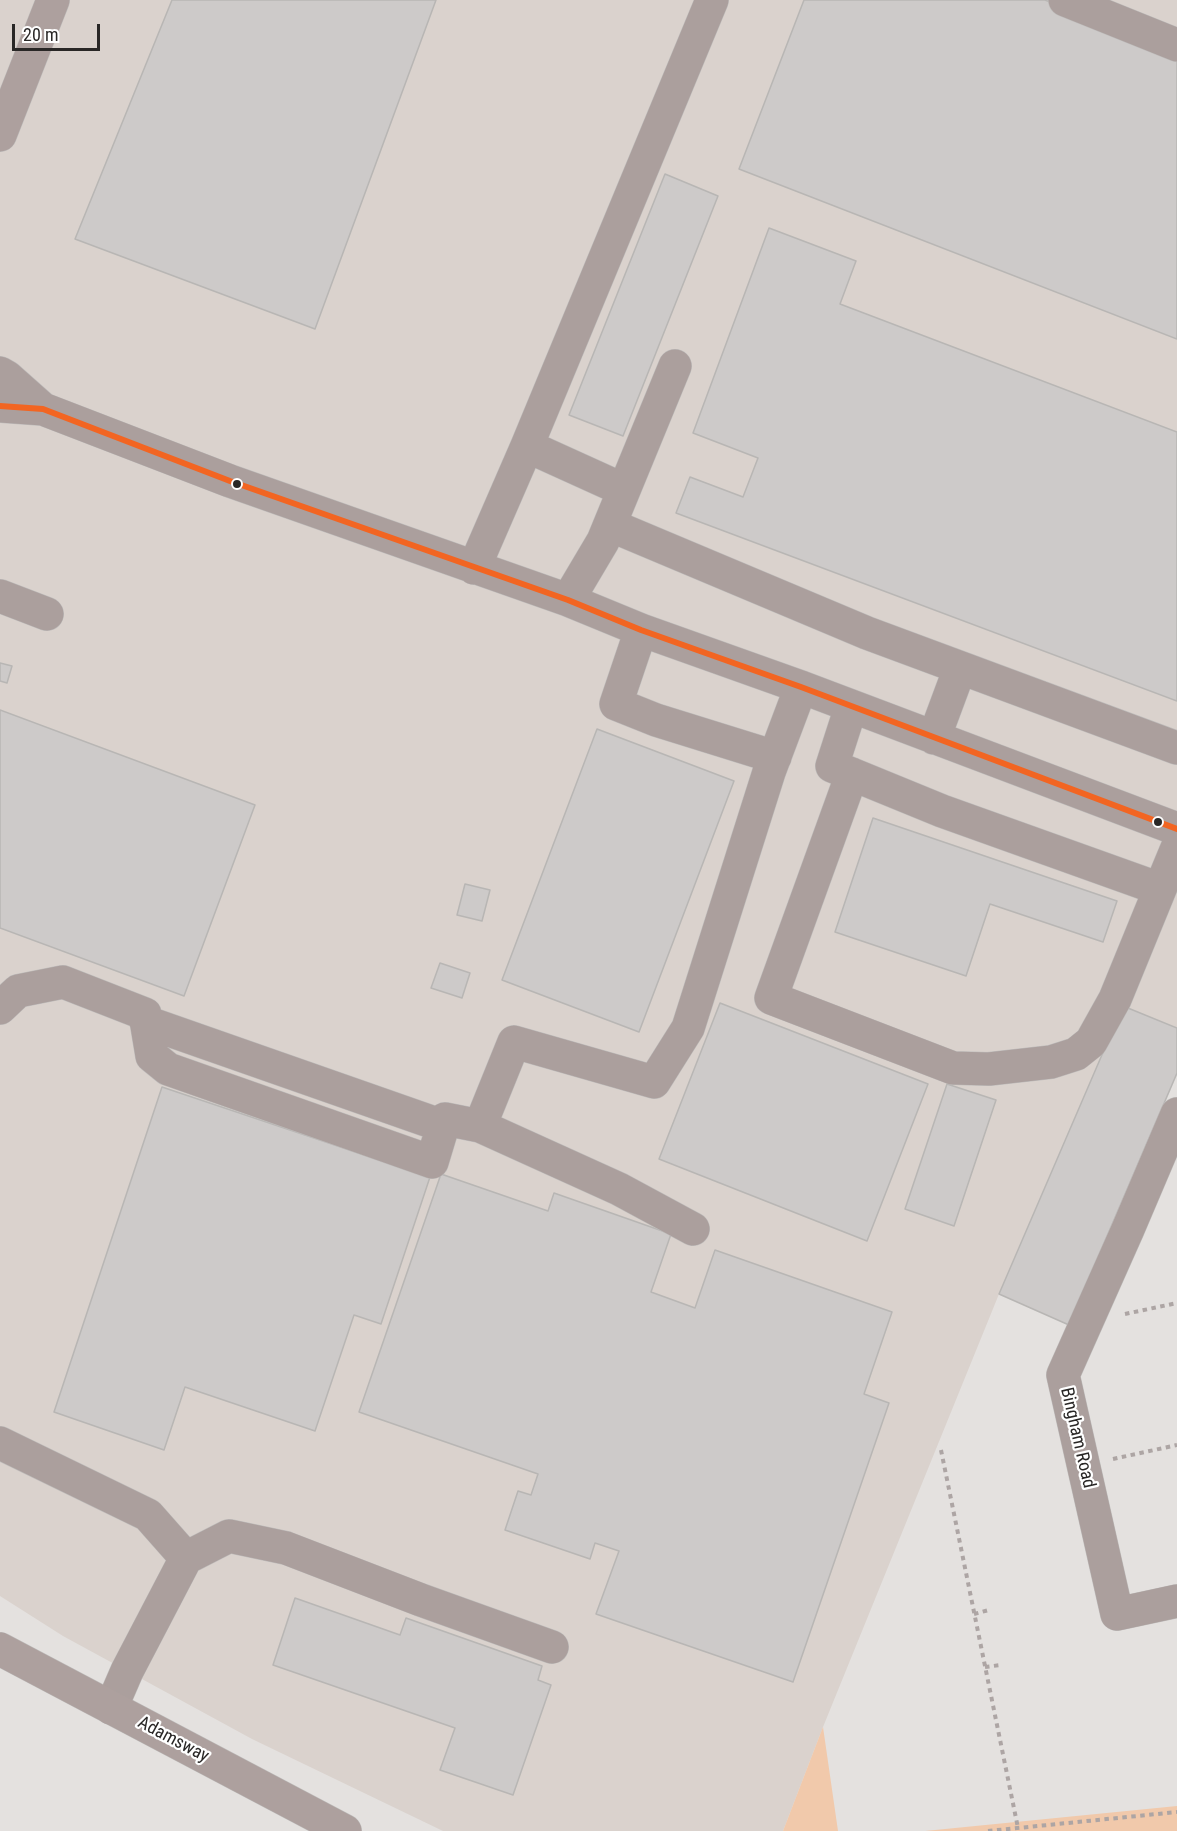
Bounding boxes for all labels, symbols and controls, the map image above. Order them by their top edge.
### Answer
scale bar [15,12,104,50]
text: 20 m [23,24,58,45]
unlabelled marker [231,478,243,490]
unlabelled marker [1152,816,1164,828]
street label: Bingham Road [1055,1386,1099,1490]
street label: Adamsway [134,1712,212,1768]

